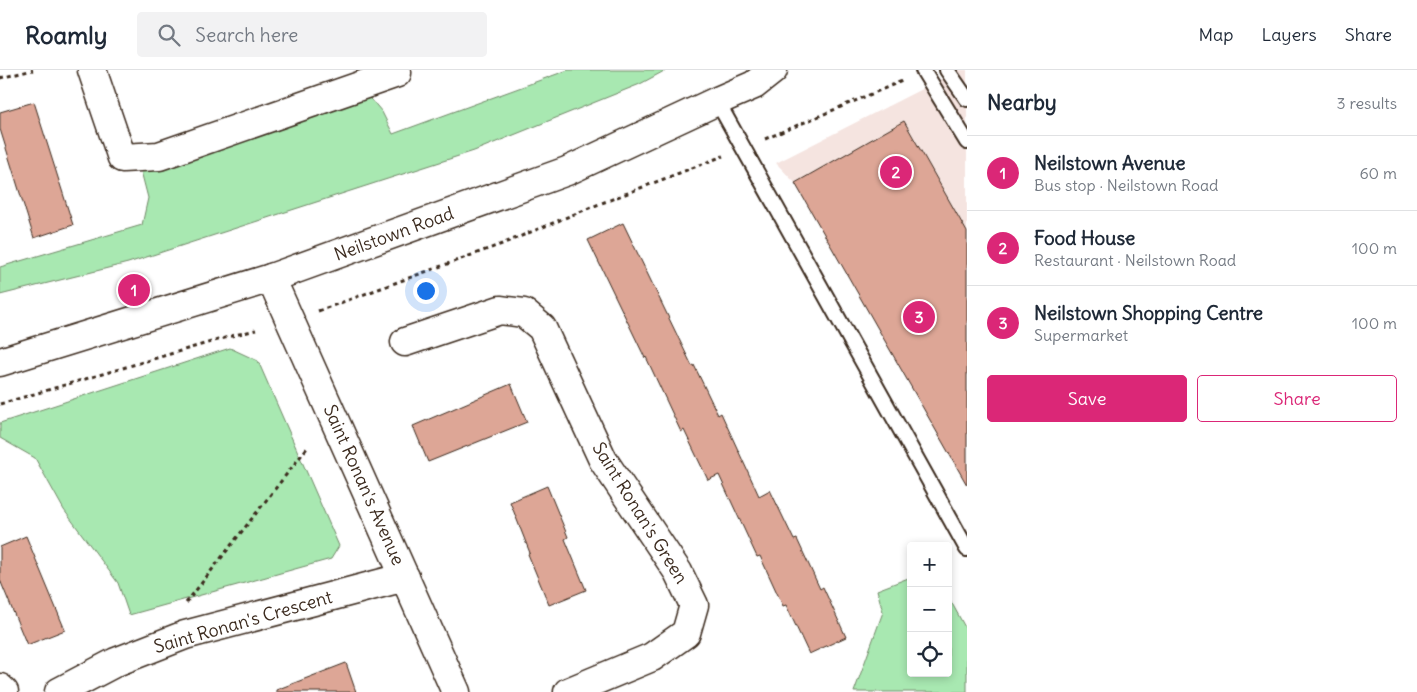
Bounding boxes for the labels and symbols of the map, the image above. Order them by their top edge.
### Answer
pin: 2 [880,153,912,191]
street label: Neilstown Road [331,201,457,266]
pin: 1 [118,271,150,309]
your location [413,278,439,304]
pin: 3 [903,298,935,336]
street label: Saint Ronan's Avenue [319,401,410,569]
street label: Saint Ronan's Green [588,438,693,588]
street label: Saint Ronan's Crescent [151,585,335,658]

